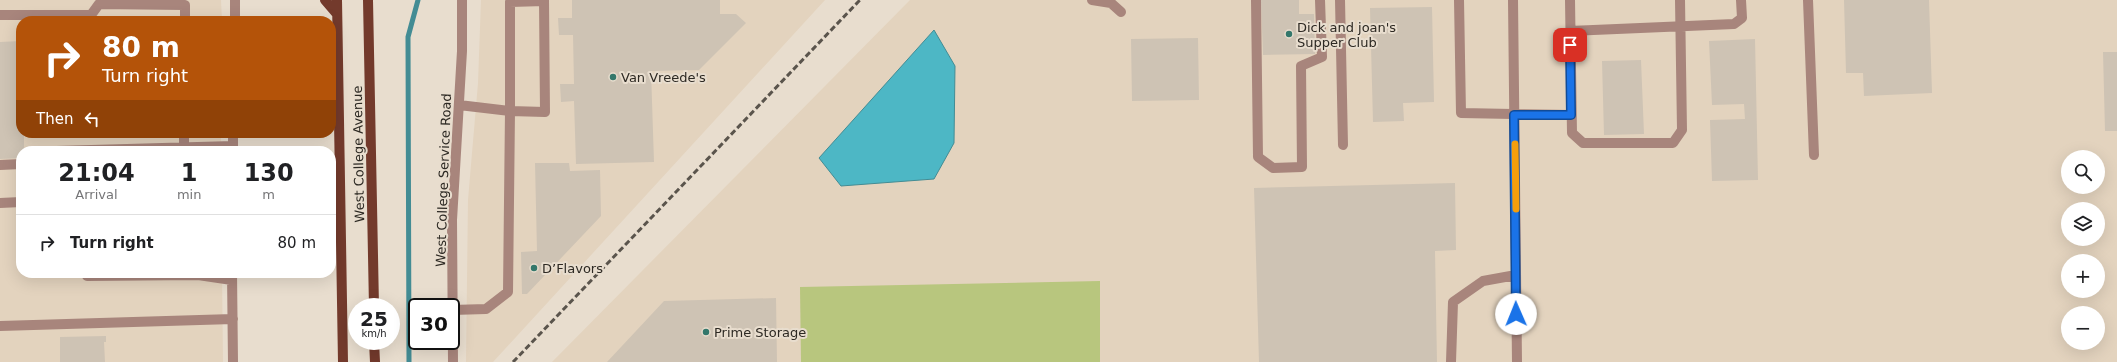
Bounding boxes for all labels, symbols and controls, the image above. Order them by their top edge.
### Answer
place label: Dick and joan's Supper Club [1297,20,1396,50]
pin [1553,28,1587,62]
marker: Dick and joan's Supper Club [1284,29,1294,39]
text: 80 m [102,31,180,64]
icon: right [36,32,88,84]
icon: arrive [1559,34,1581,56]
text: Turn right [102,65,188,86]
place label: Van Vreede's [621,70,706,85]
marker: Van Vreede's [608,72,618,82]
street label: West College Avenue [350,85,367,223]
street label: West College Service Road [433,93,454,267]
icon: left [81,108,103,130]
text: Then [36,110,73,128]
map controls [2061,150,2105,350]
button: search [2061,150,2105,194]
text: 21:04 [58,159,135,187]
text: 1 [181,159,197,187]
text: 130 [244,159,294,187]
text: Arrival [75,187,118,202]
text: min [177,187,201,202]
text: m [262,187,275,202]
button: layers [2061,202,2105,246]
icon: right [36,232,58,254]
text: Turn right [70,234,154,252]
text: 80 m [278,234,316,252]
button: + [2061,254,2105,298]
place label: D’Flavors [542,261,603,276]
marker: D’Flavors [529,263,539,273]
position arrow [1495,293,1537,335]
speed limit sign: 30 [408,298,460,350]
button: − [2061,306,2105,350]
text: 25 [360,307,388,331]
place label: Prime Storage [714,325,806,340]
marker: Prime Storage [701,327,711,337]
text: km/h [361,328,387,339]

